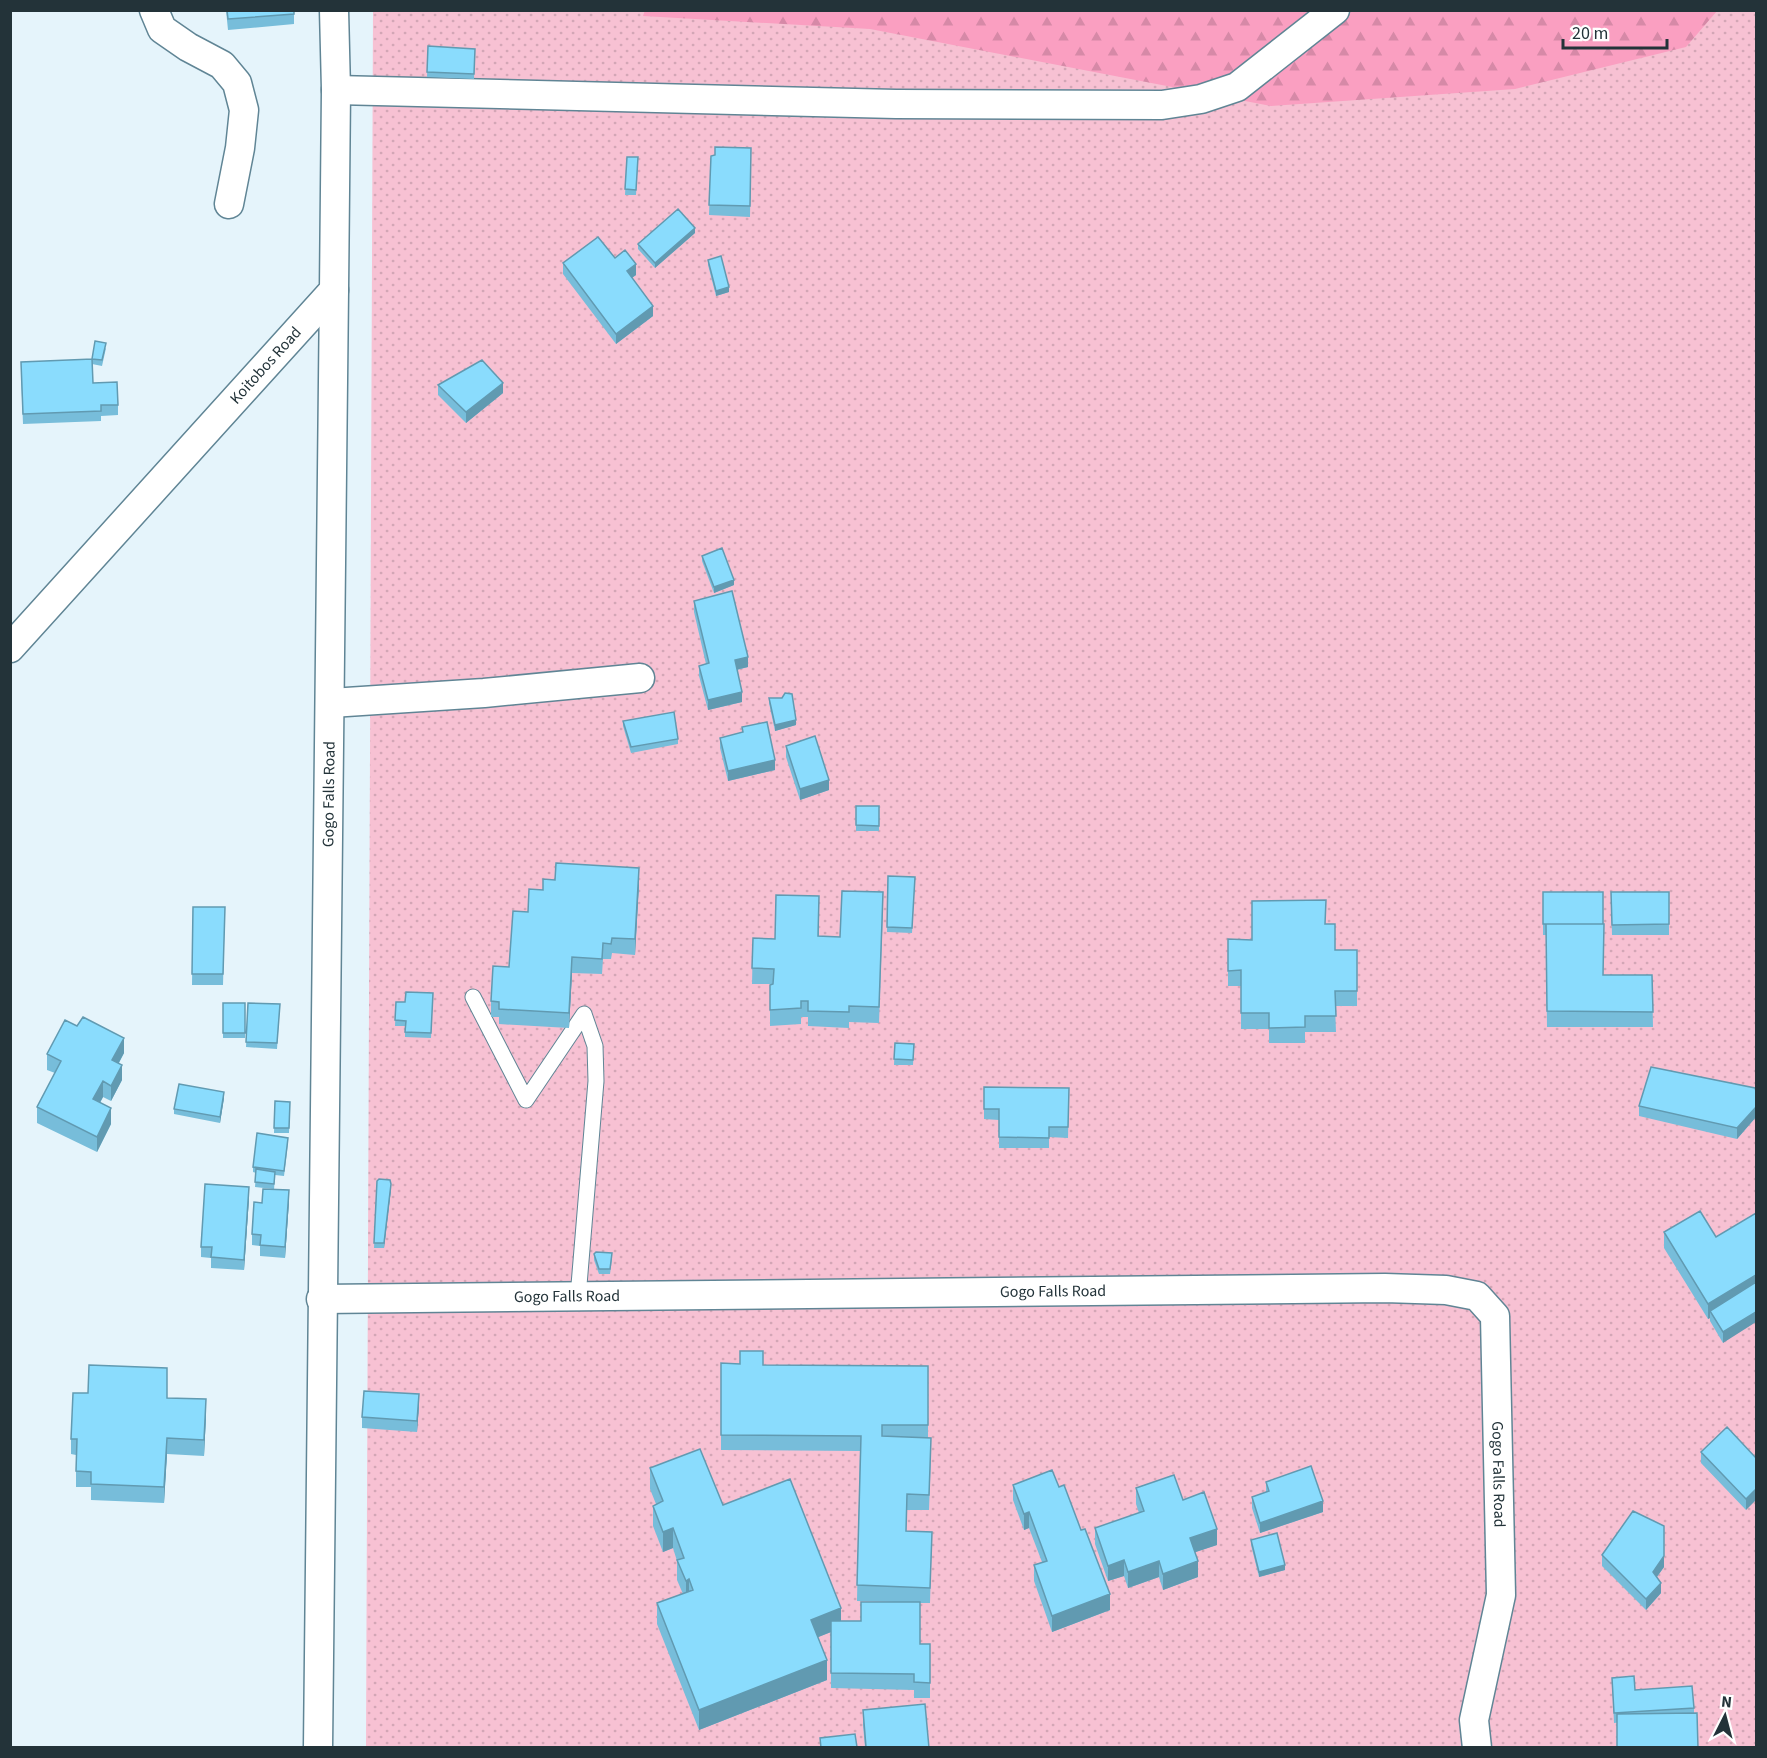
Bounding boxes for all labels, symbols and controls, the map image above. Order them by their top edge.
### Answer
scale bar [1563,12,1666,50]
text: 20 m [1572,21,1608,46]
street label: Koitobos Road [225,322,307,409]
street label: Gogo Falls Road [317,741,341,847]
street label: Gogo Falls Road [1000,1280,1106,1303]
street label: Gogo Falls Road [514,1285,620,1308]
street label: Gogo Falls Road [1486,1421,1511,1528]
north arrow [1695,1686,1755,1746]
text: N [1720,1691,1733,1714]

